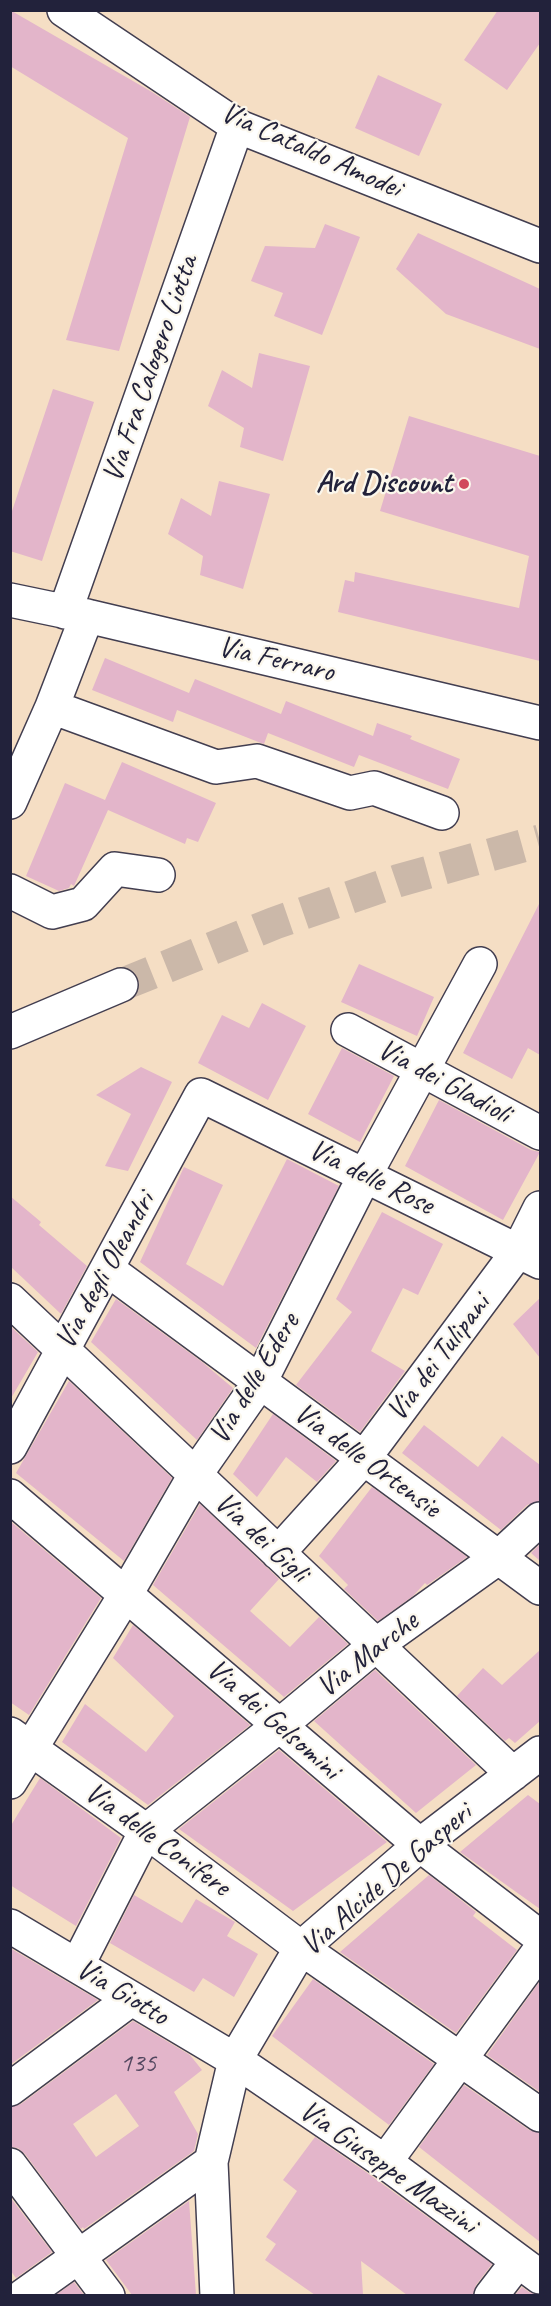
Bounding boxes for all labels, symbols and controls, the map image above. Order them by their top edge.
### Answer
street label: Via Cataldo Amodei [215,95,407,207]
street label: Via Fra Calogero Liotta [95,251,207,487]
place label: Ard Discount [316,466,452,502]
marker: Ard Discount [457,477,471,491]
street label: Via Ferraro [215,629,337,691]
street label: Via dei Gladioli [371,1032,517,1132]
street label: Via delle Rose [303,1132,439,1224]
street label: Via degli Oleandri [48,1186,164,1356]
street label: Via dei Tulipani [380,1287,498,1429]
street label: Via delle Edere [202,1307,308,1451]
street label: Via delle Ortensie [287,1396,447,1526]
street label: Via dei Gigli [206,1485,316,1591]
street label: Via Marche [310,1604,426,1706]
street label: Via dei Gelsomini [199,1652,347,1788]
street label: Via delle Conifere [77,1775,237,1905]
street label: Via Alcide De Gasperi [294,1796,480,1964]
street label: Via Giotto [69,1952,175,2034]
house number: 135 [120,2048,156,2080]
street label: Via Giuseppe Mazzini [292,2093,484,2243]

